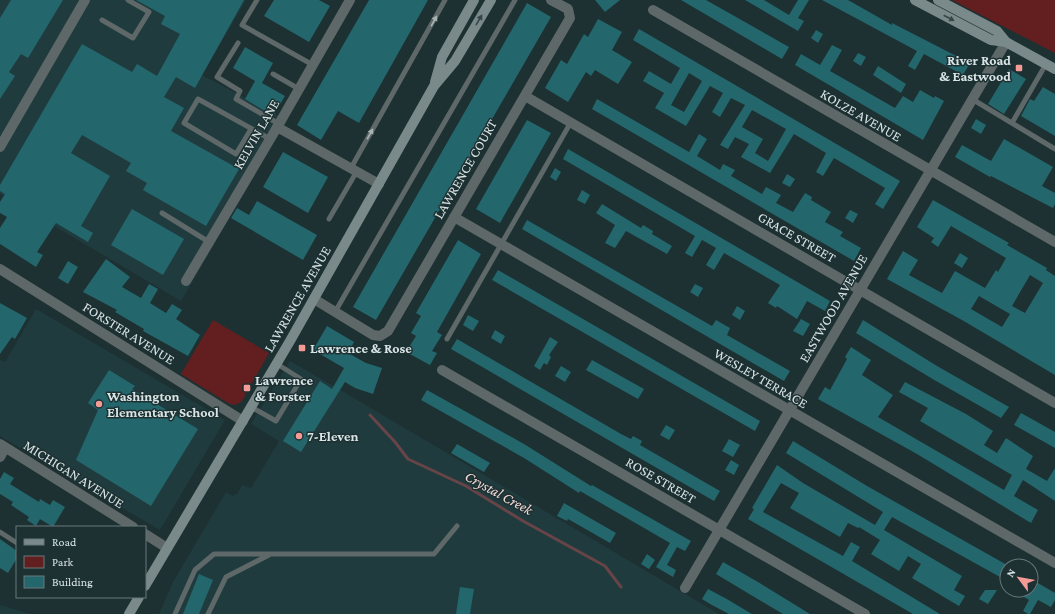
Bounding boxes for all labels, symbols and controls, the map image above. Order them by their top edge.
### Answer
one-way arrow [476,14,483,26]
one-way arrow [430,15,437,26]
one-way arrow [944,15,955,21]
place label: River Road & Eastwood [939,52,1011,84]
marker: River Road & Eastwood [1014,63,1024,73]
street label: KOLZE AVENUE [818,85,905,145]
street label: KELVIN LANE [230,96,283,172]
street label: LAWRENCE COURT [430,116,500,222]
one-way arrow [367,128,374,140]
street label: GRACE STREET [755,208,839,266]
street label: LAWRENCE AVENUE [260,243,334,355]
street label: EASTWOOD AVENUE [796,251,871,365]
street label: FORSTER AVENUE [80,298,178,368]
place label: Lawrence & Rose [310,340,412,356]
marker: Lawrence & Rose [297,343,307,353]
street label: WESLEY TERRACE [711,345,811,411]
place label: Lawrence & Forster [255,372,314,404]
marker: Lawrence & Forster [242,383,252,393]
place label: Washington Elementary School [106,388,219,420]
marker: Washington Elementary School [94,399,104,409]
place label: 7-Eleven [307,428,358,444]
marker: 7-Eleven [294,431,304,441]
street label: MICHIGAN AVENUE [21,437,128,512]
street label: ROSE STREET [623,453,699,507]
water label: Crystal Creek [462,468,537,520]
legend [16,526,146,598]
text: Road [52,535,77,549]
text: Park [52,555,74,569]
north arrow [999,558,1039,598]
text: N [1003,566,1018,579]
text: Building [52,575,93,589]

